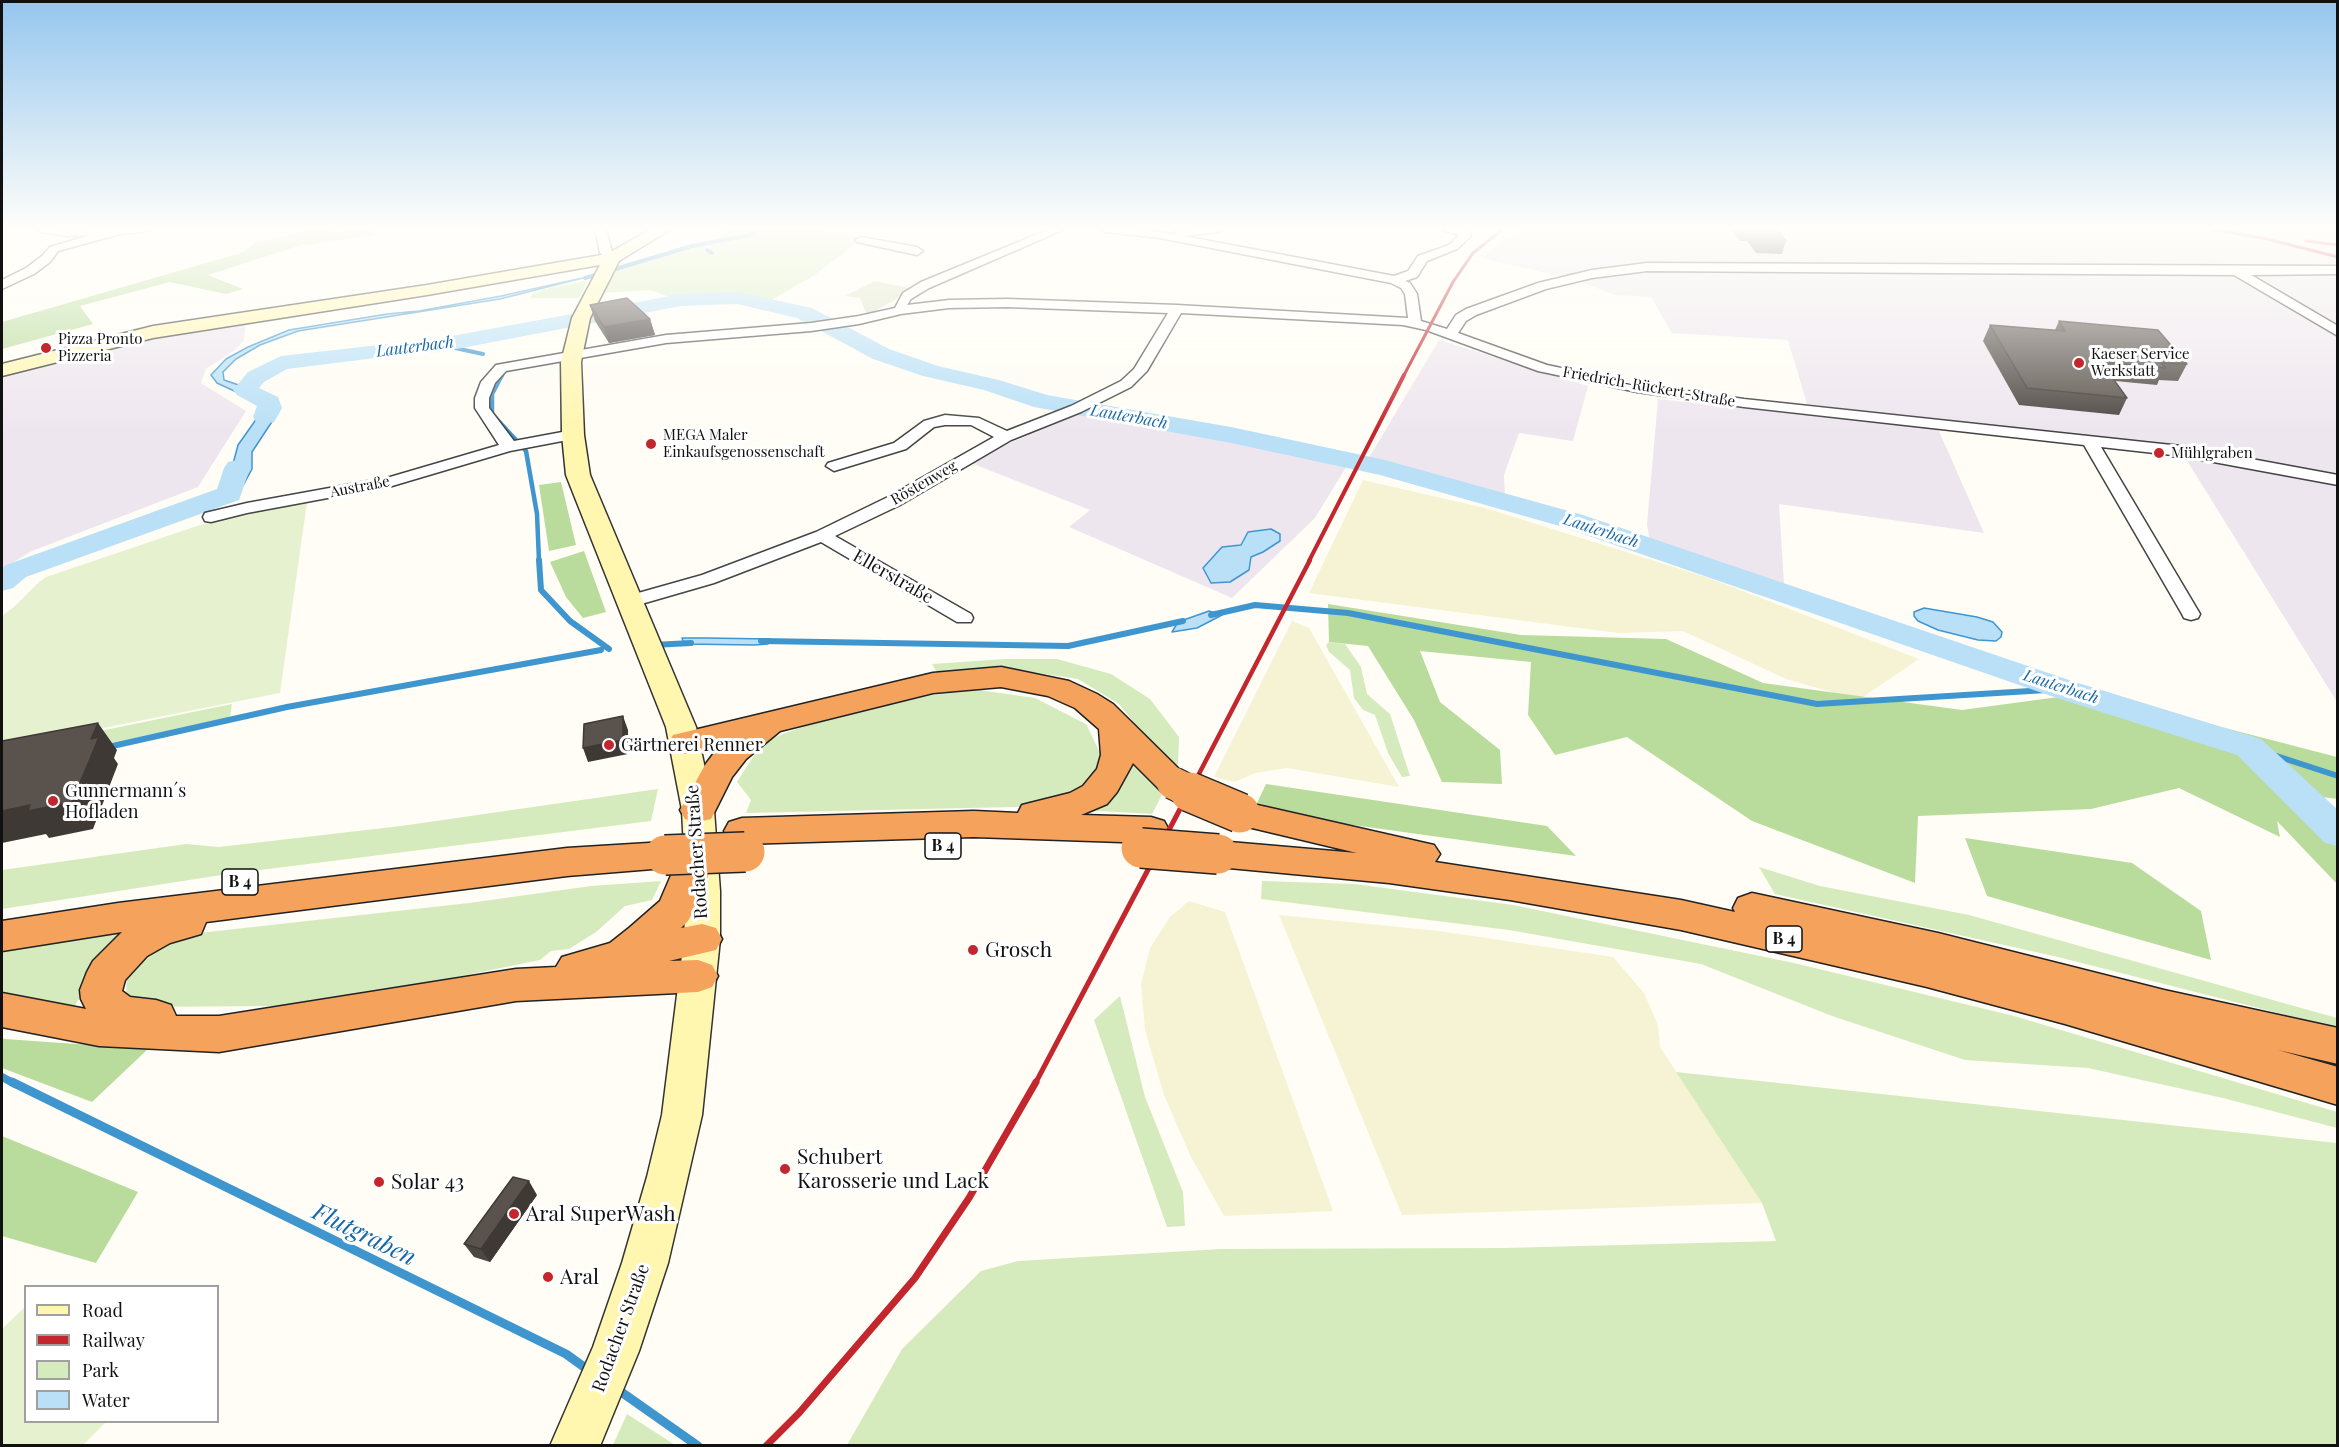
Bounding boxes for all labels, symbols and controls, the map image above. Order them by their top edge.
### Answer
place label: Pizza Pronto Pizzeria [58,330,143,365]
water label: Lauterbach [375,333,455,361]
marker: Pizza Pronto Pizzeria [39,341,53,355]
place label: Kaeser Service Werkstatt [2091,345,2190,380]
marker: Kaeser Service Werkstatt [2072,356,2086,370]
street label: Friedrich-Rückert-Straße [1561,363,1737,411]
water label: Lauterbach [1089,401,1169,433]
place label: MEGA Maler Einkaufsgenossenschaft [663,426,825,461]
marker: MEGA Maler Einkaufsgenossenschaft [644,437,658,451]
place label: Mühlgraben [2171,444,2253,462]
marker: Mühlgraben [2152,446,2166,460]
street label: Röstenweg [888,457,960,509]
street label: Austraße [329,472,391,502]
water label: Lauterbach [1561,510,1641,552]
street label: Ellerstraße [849,545,937,609]
water label: Lauterbach [2021,666,2101,708]
place label: Gärtnerei Renner [621,734,763,756]
marker: Gärtnerei Renner [602,738,616,752]
place label: Gunnermann´s Hofladen [65,780,186,822]
street label: Rodacher Straße [682,784,712,920]
marker: Gunnermann´s Hofladen [46,794,60,808]
road number: B 4 [925,833,961,859]
road number: B 4 [222,869,258,895]
road number: B 4 [1766,926,1802,952]
place label: Grosch [985,937,1052,963]
marker: Grosch [966,943,980,957]
place label: Schubert Karosserie und Lack [797,1144,989,1194]
marker: Schubert Karosserie und Lack [778,1162,792,1176]
place label: Solar 43 [391,1169,464,1195]
marker: Solar 43 [372,1175,386,1189]
water label: Flutgraben [308,1198,420,1272]
place label: Aral SuperWash [526,1201,676,1227]
marker: Aral SuperWash [507,1207,521,1221]
street label: Rodacher Straße [588,1261,654,1395]
place label: Aral [560,1264,599,1290]
marker: Aral [541,1270,555,1284]
legend [24,1285,219,1423]
text: Road [82,1298,123,1322]
text: Railway [82,1328,145,1352]
text: Park [82,1358,119,1382]
text: Water [82,1388,130,1412]

